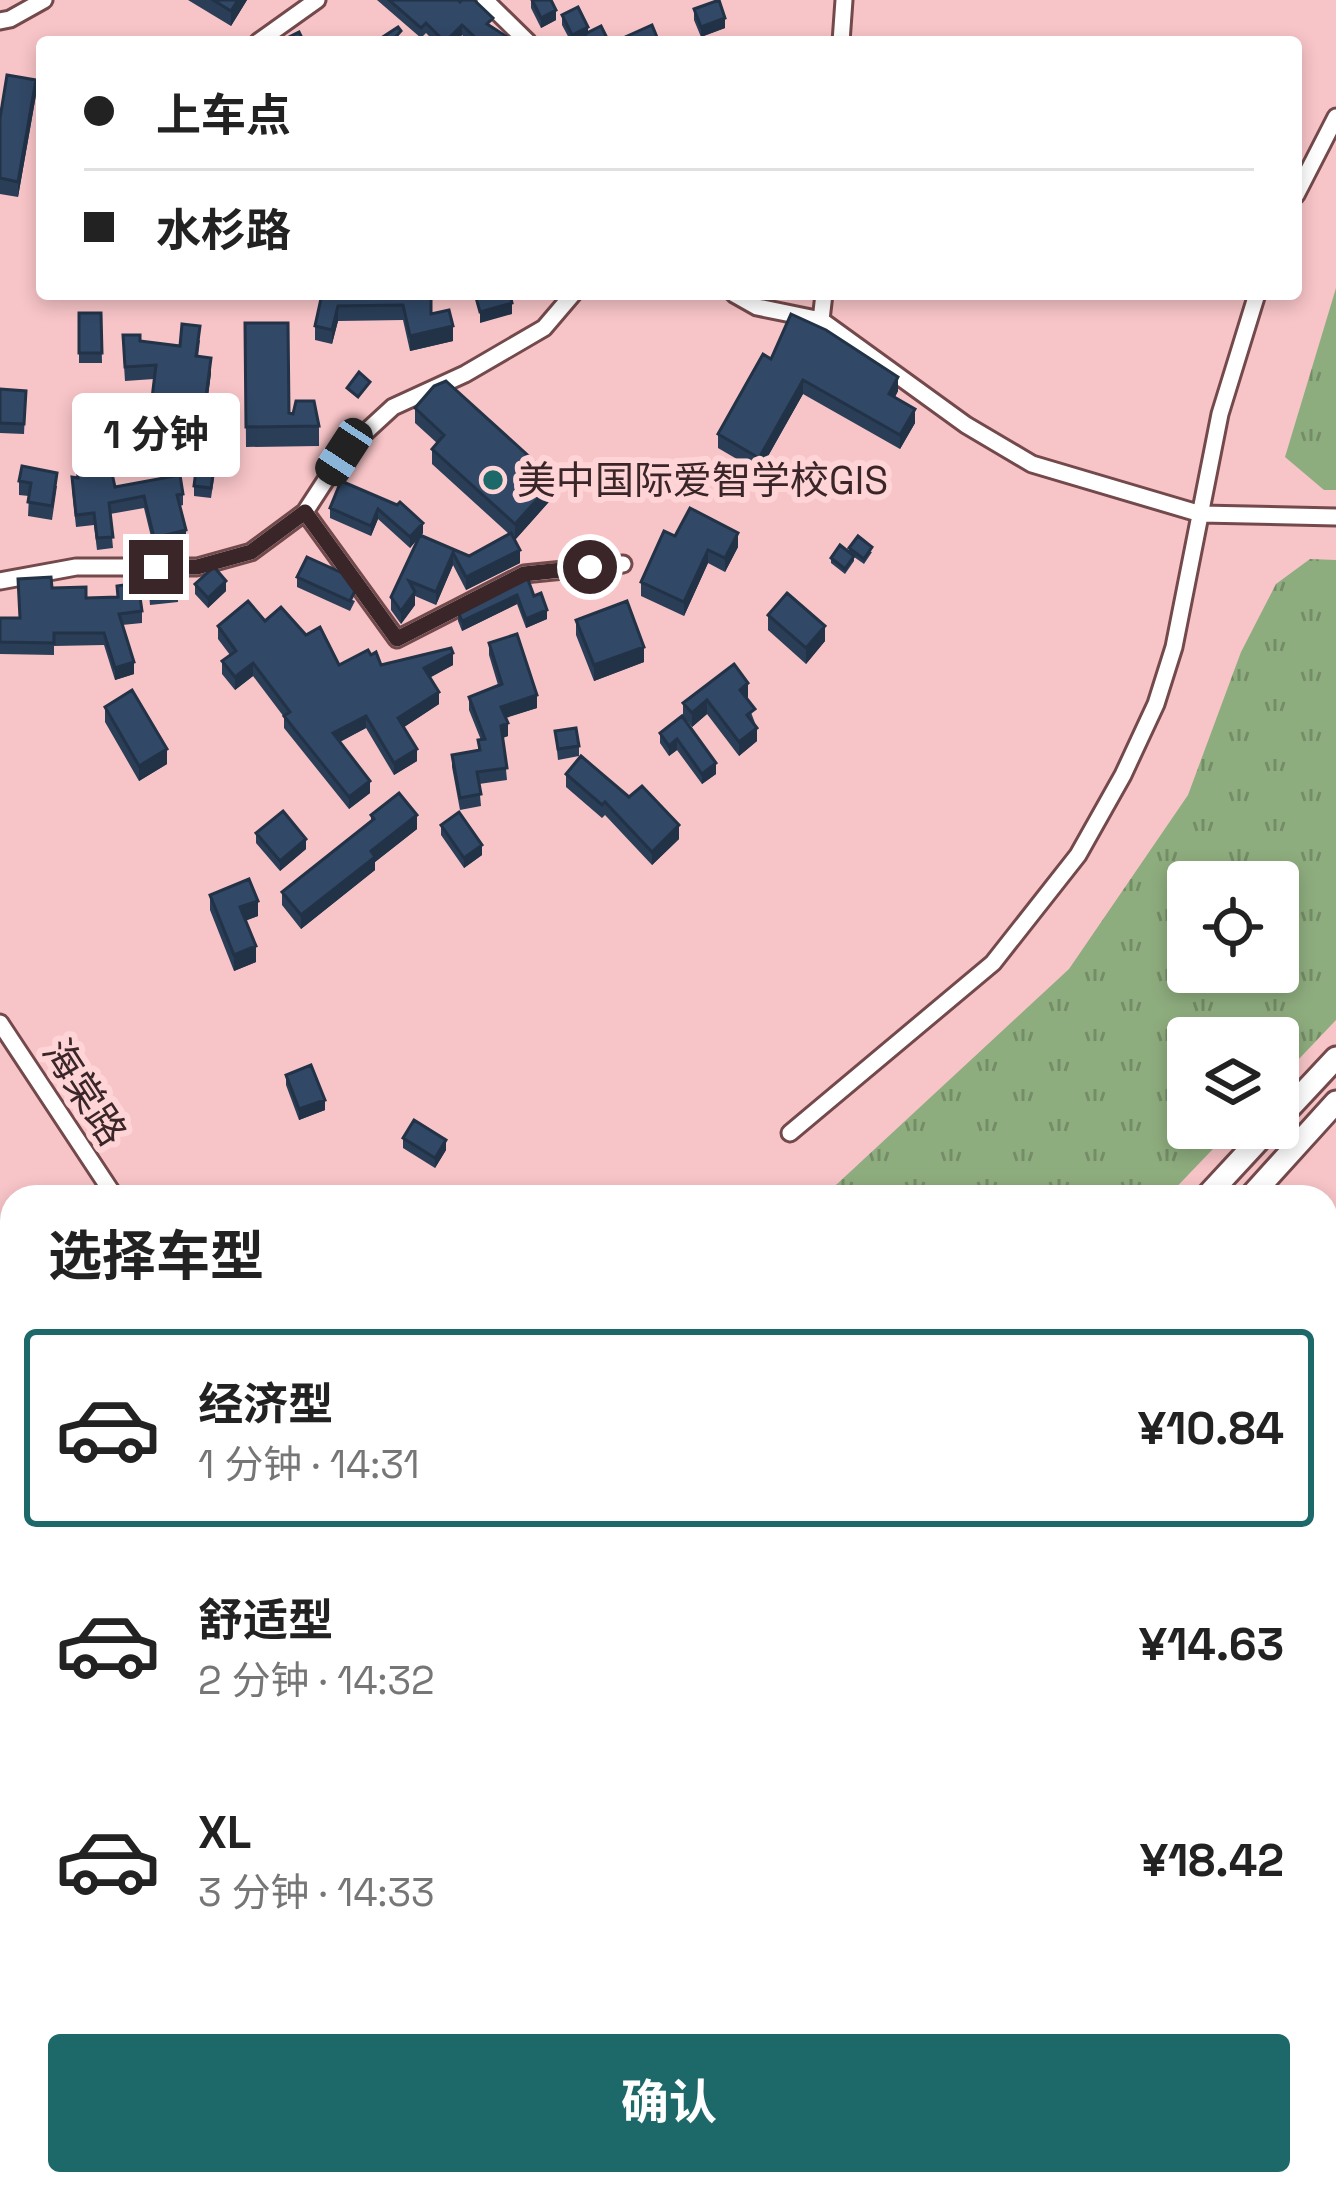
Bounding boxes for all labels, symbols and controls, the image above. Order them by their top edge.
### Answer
text: 上车点 [156,87,291,144]
text: 水杉路 [156,202,291,259]
callout: 1 分钟 [72,393,240,477]
text: 1 分钟 [103,410,209,459]
car [309,412,379,492]
place label: 美中国际爱智学校GIS [517,456,888,505]
marker: 美中国际爱智学校GIS [480,467,506,493]
route end [129,540,183,594]
route start [563,540,617,594]
map controls [1167,861,1299,1149]
button: locate [1167,861,1299,993]
button: layers [1167,1017,1299,1149]
street label: 海棠路 [32,1030,137,1155]
text: 选择车型 [48,1222,264,1291]
icon: car [54,1374,162,1482]
text: 经济型 [198,1376,333,1433]
text: ¥10.84 [1138,1400,1284,1457]
text: 1 分钟 · 14:31 [198,1440,420,1489]
icon: car [54,1590,162,1698]
text: 舒适型 [198,1592,333,1649]
text: ¥14.63 [1139,1616,1284,1673]
text: 2 分钟 · 14:32 [198,1656,435,1705]
text: XL [198,1804,251,1861]
icon: car [54,1806,162,1914]
text: ¥18.42 [1140,1832,1284,1889]
text: 3 分钟 · 14:33 [198,1868,435,1917]
button: 确认 [48,2034,1290,2172]

